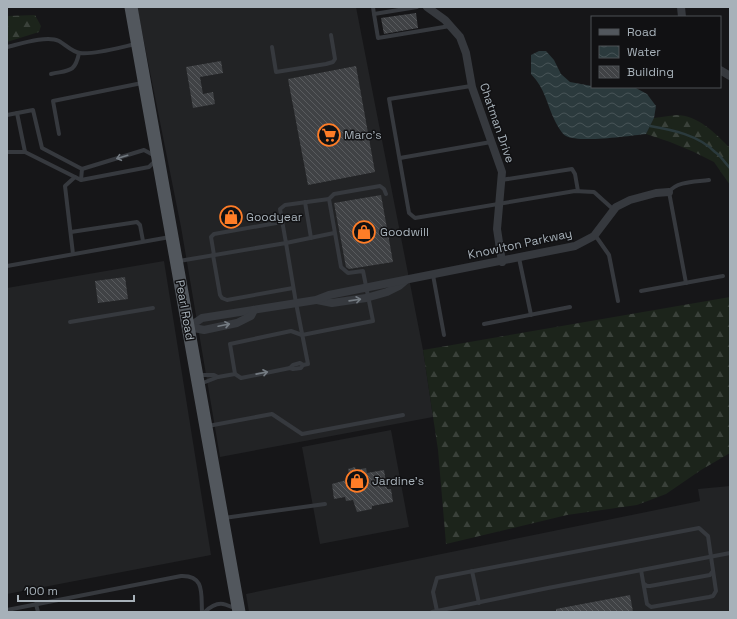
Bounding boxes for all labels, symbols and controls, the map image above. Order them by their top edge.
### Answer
legend [591,16,721,88]
text: Road [627,24,656,40]
text: Water [627,44,661,60]
text: Building [627,64,674,80]
street label: Chatman Drive [476,81,518,165]
supermarket icon: Marc's [316,122,342,148]
place label: Marc's [344,127,382,143]
one-way arrow [116,154,129,161]
shop icon: Goodyear [218,204,244,230]
place label: Goodyear [246,209,303,225]
shop icon: Goodwill [351,219,377,245]
place label: Goodwill [380,224,429,240]
street label: Knowlton Parkway [466,225,574,263]
street label: Pearl Road [172,279,198,341]
one-way arrow [348,296,361,304]
one-way arrow [217,321,230,329]
one-way arrow [256,369,269,377]
shop icon: Jardine's [344,468,370,494]
place label: Jardine's [372,473,424,489]
scale bar [18,577,134,603]
text: 100 m [24,583,58,599]

